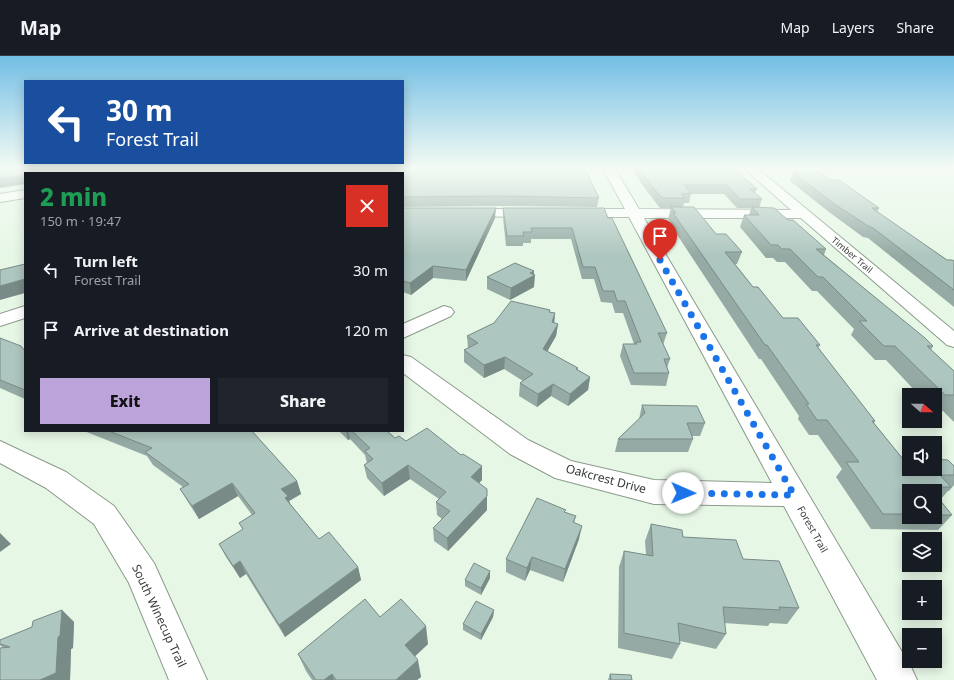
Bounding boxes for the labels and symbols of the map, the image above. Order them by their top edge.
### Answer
pin [643,219,677,260]
street label: Timber Trail [829,234,876,276]
north arrow [902,388,942,428]
street label: Oakcrest Drive [564,460,648,497]
position arrow [662,472,704,514]
street label: Forest Trail [794,503,832,555]
street label: South Winecup Trail [128,561,191,670]

